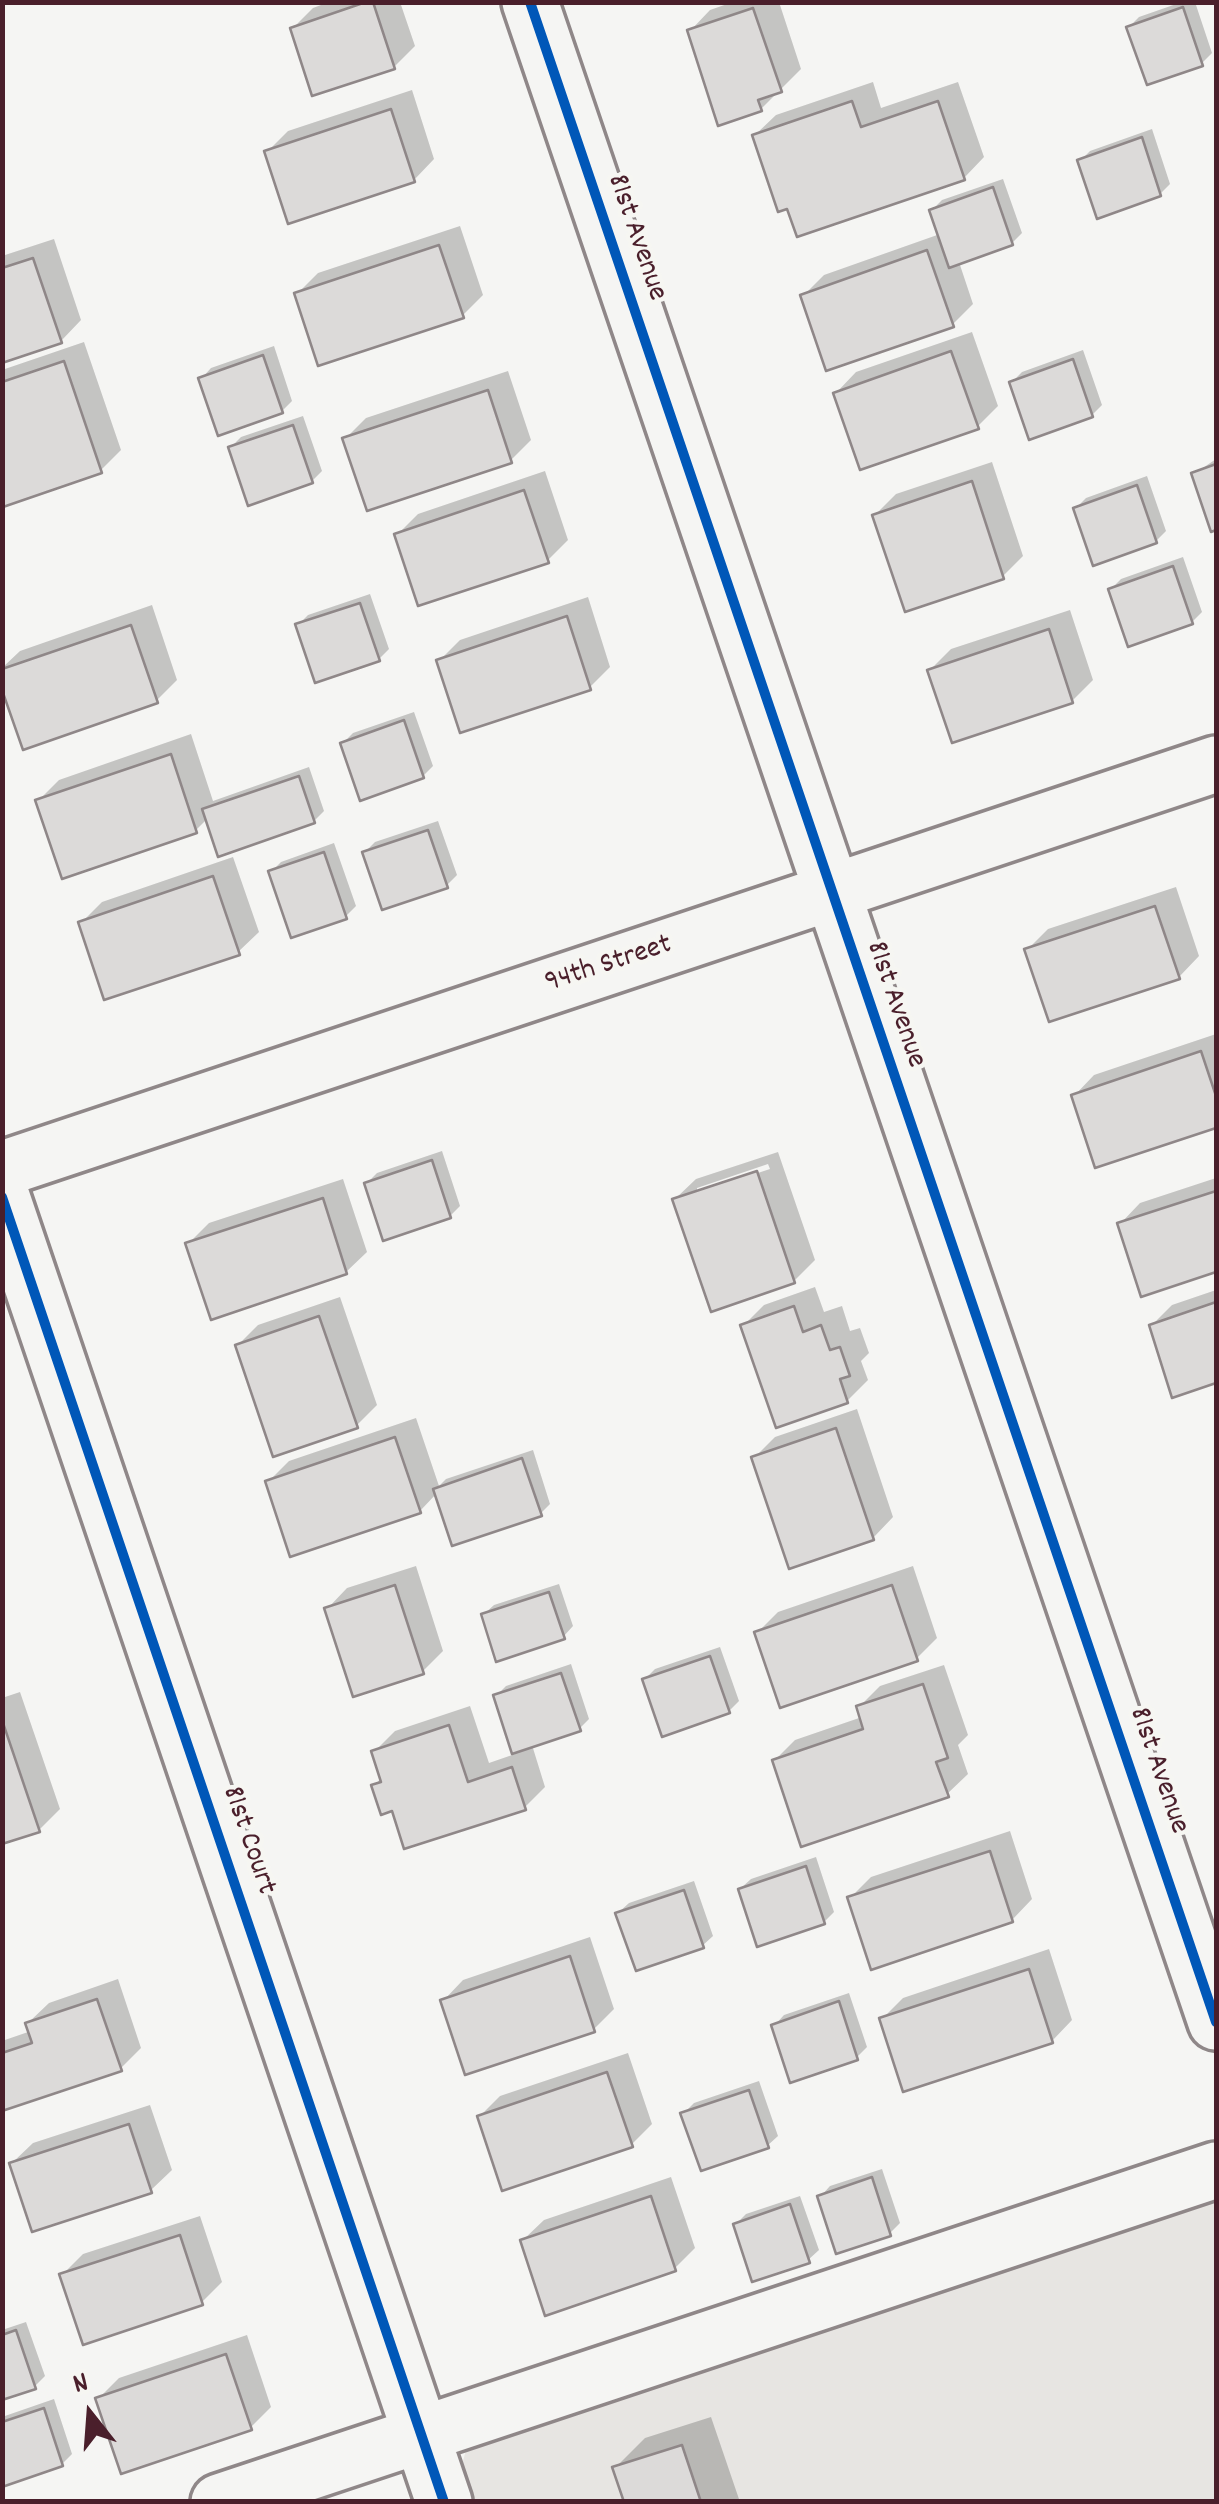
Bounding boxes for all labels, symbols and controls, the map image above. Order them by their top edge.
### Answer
street label: 81st Avenue [597,170,673,306]
street label: 94th Street [541,929,677,1003]
street label: 81st Avenue [856,937,932,1073]
street label: 81st Avenue [1119,1703,1195,1839]
street label: 81st Court [212,1782,282,1900]
north arrow [40,2364,140,2464]
text: N [69,2364,94,2406]

